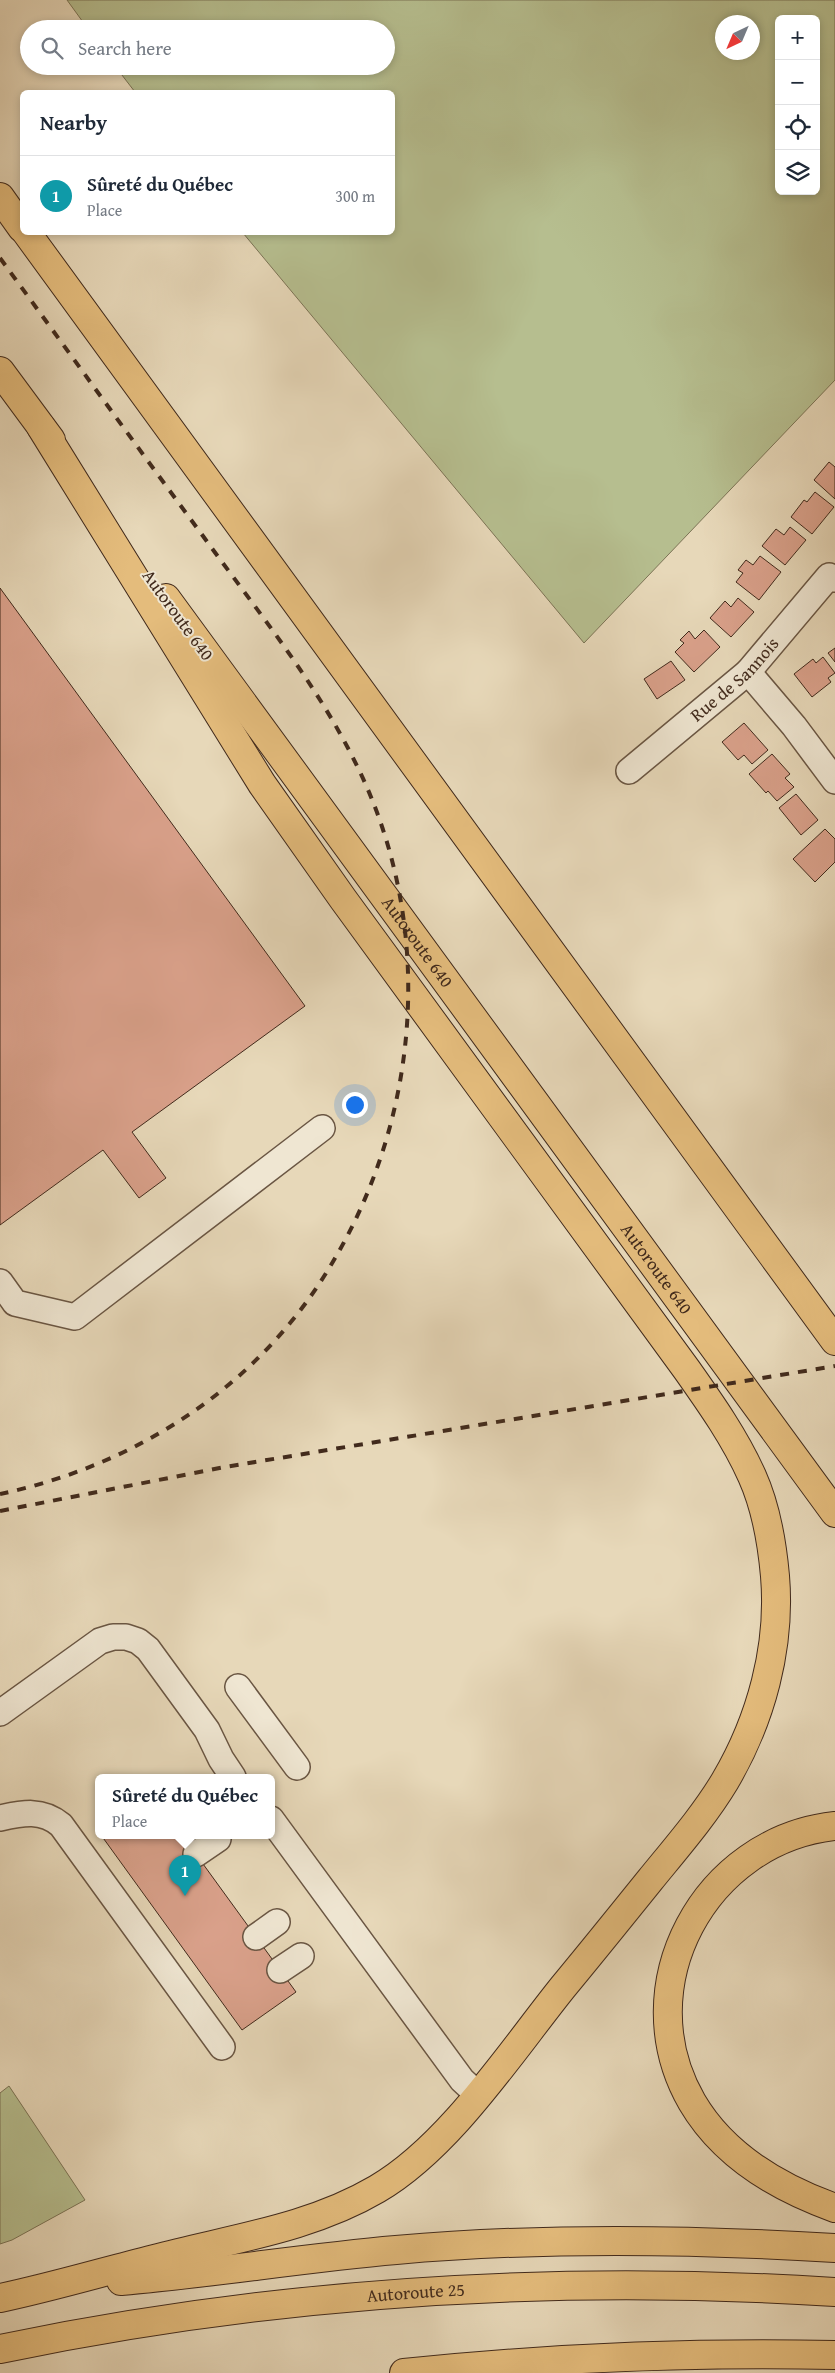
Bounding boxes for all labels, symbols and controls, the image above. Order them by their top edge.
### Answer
north arrow [715,15,760,60]
map controls [775,15,820,195]
button: + [775,15,820,60]
search box [20,20,395,75]
icon: search [38,34,66,62]
text: Search here [78,34,172,62]
button: − [775,60,820,105]
button: locate [775,105,820,150]
text: Nearby [40,107,107,138]
button: layers [775,150,820,195]
text: Sûreté du Québec [87,170,233,198]
text: 1 [52,184,60,208]
text: 300 m [335,184,375,208]
text: Place [87,198,122,222]
street label: Autoroute 640 [136,563,221,666]
street label: Rue de Sannois [684,631,785,728]
street label: Autoroute 640 [375,890,461,993]
your location [342,1092,368,1118]
street label: Autoroute 640 [614,1217,700,1320]
popup [95,1774,275,1839]
text: Sûreté du Québec [112,1781,258,1809]
text: Place [112,1809,147,1833]
pin: 1 [169,1855,201,1896]
street label: Autoroute 25 [366,2275,466,2309]

